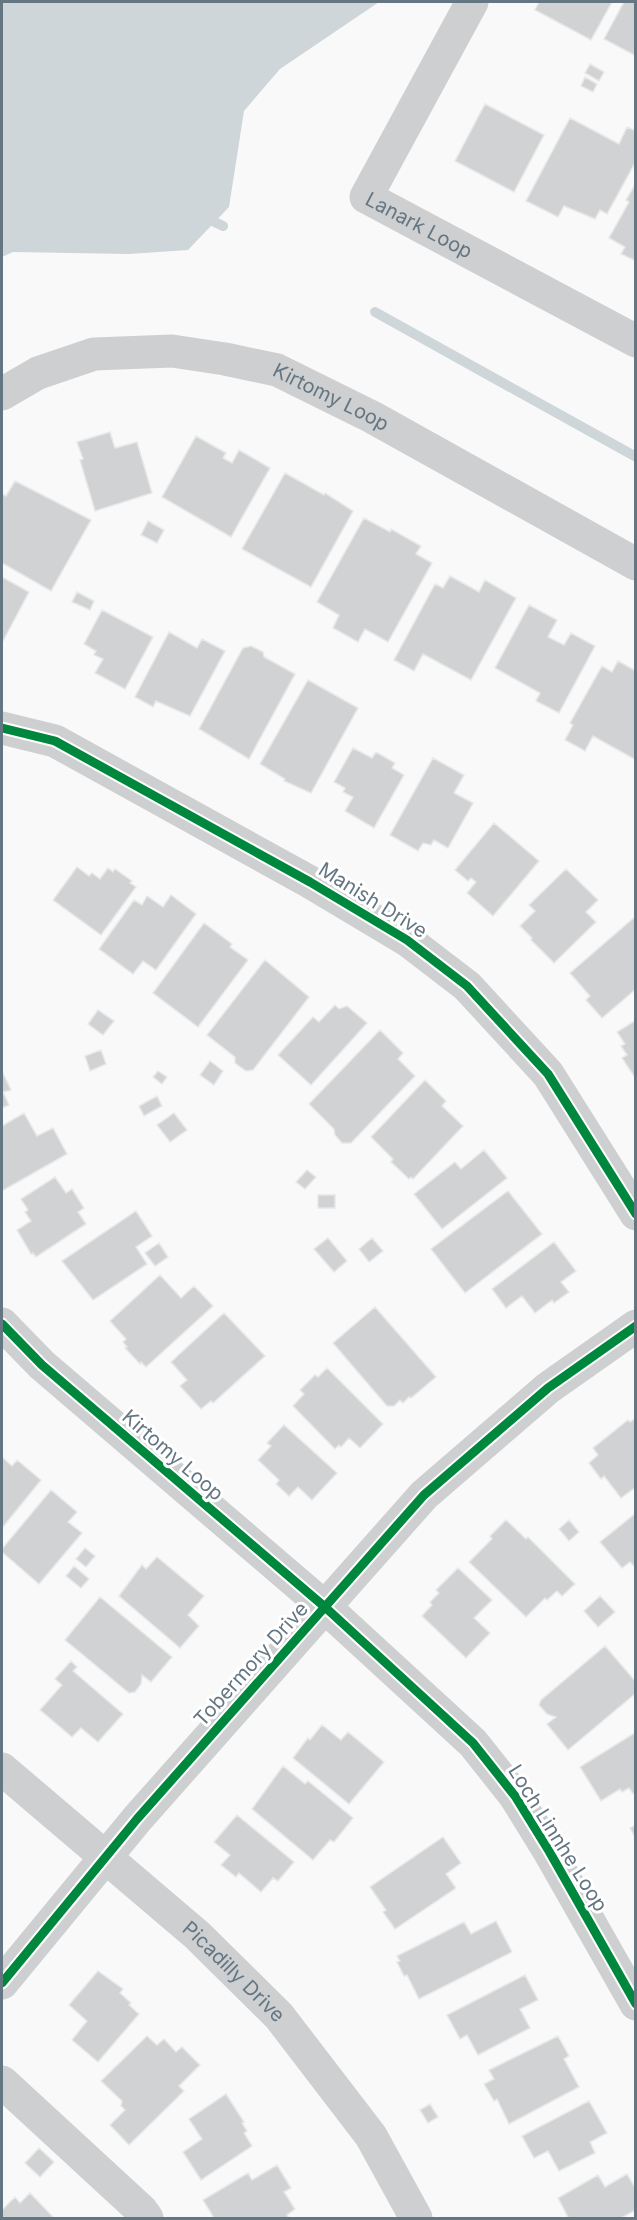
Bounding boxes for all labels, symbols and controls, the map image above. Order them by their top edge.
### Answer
street label: Lanark Loop [361,187,477,264]
street label: Kirtomy Loop [269,358,393,436]
street label: Manish Drive [314,857,432,943]
street label: Kirtomy Loop [117,1404,229,1506]
street label: Tobermory Drive [189,1597,313,1731]
street label: Loch Linnhe Loop [503,1760,613,1916]
street label: Picadilly Drive [178,1916,290,2027]

